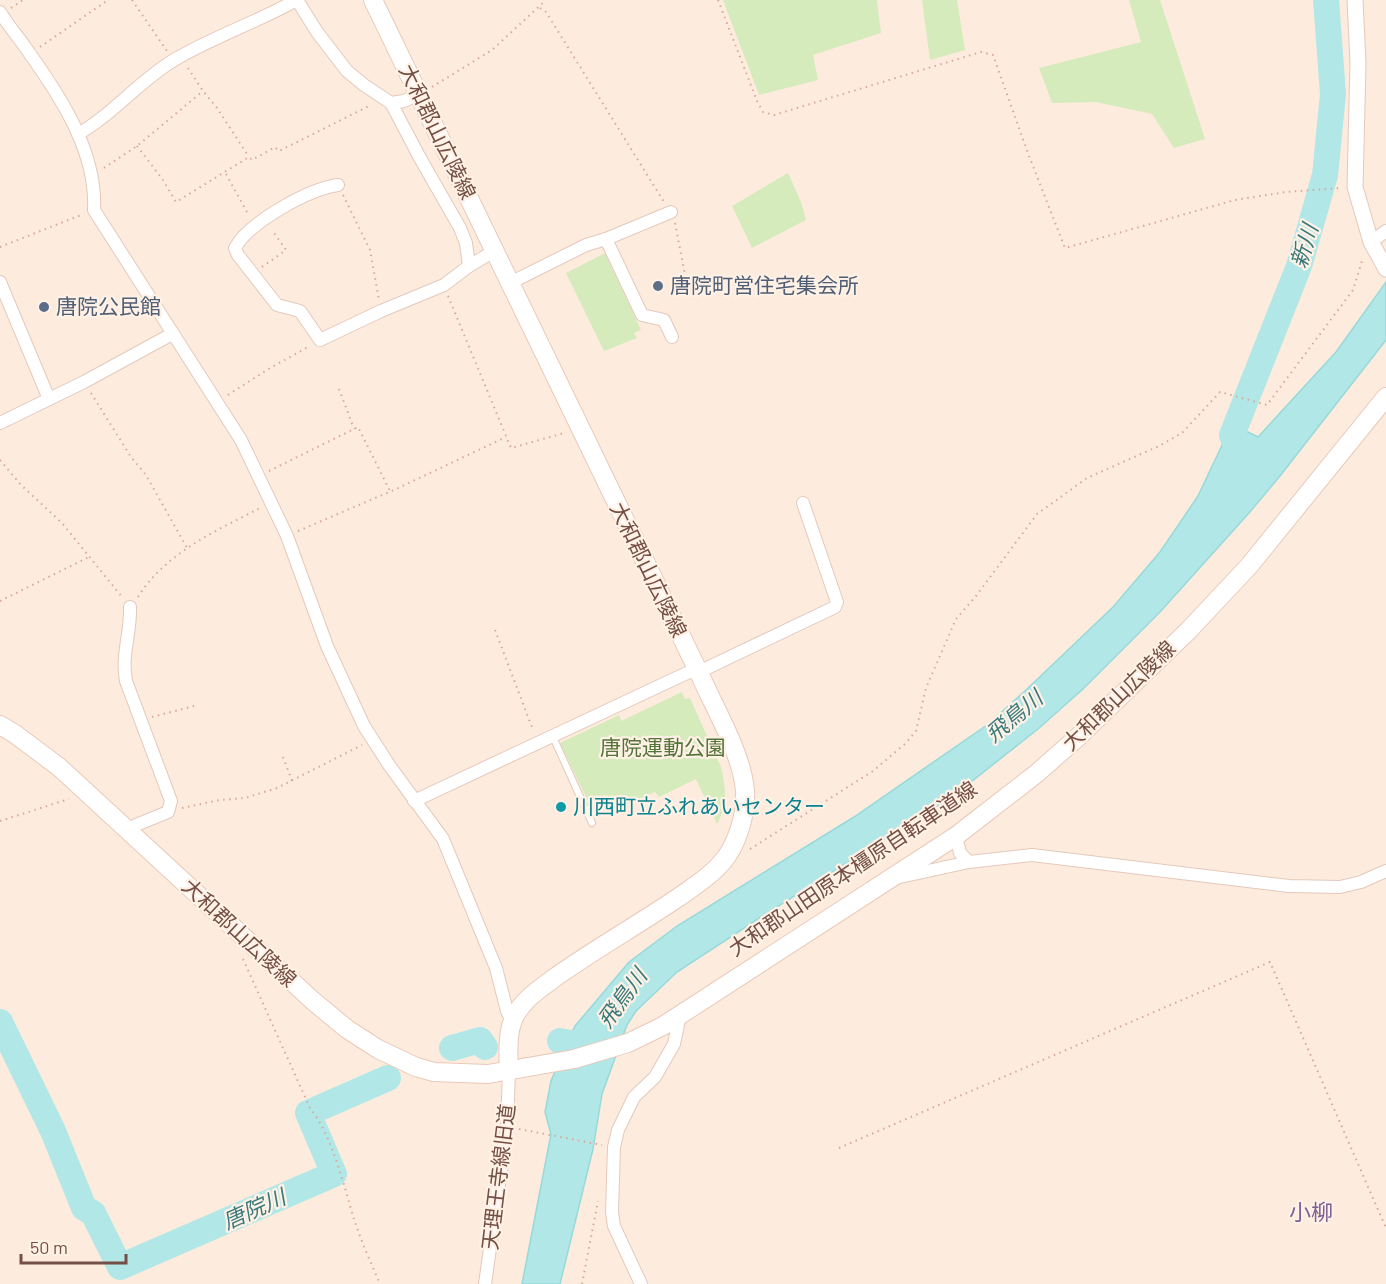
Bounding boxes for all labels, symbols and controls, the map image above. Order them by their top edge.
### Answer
street label: 大和郡山広陵線 [395,60,482,203]
water label: 新川 [1284,219,1322,271]
place label: 唐院町営住宅集会所 [670,272,859,297]
marker: 唐院町営住宅集会所 [651,279,665,293]
place label: 唐院公民館 [56,293,161,318]
marker: 唐院公民館 [37,300,51,314]
street label: 大和郡山広陵線 [606,498,693,641]
street label: 大和郡山広陵線 [1056,635,1180,755]
water label: 飛鳥川 [980,683,1049,746]
park label: 唐院運動公園 [600,734,726,759]
street label: 大和郡山田原本橿原自転車道線 [723,775,981,960]
place label: 川西町立ふれあいセンター [573,793,825,818]
marker: 川西町立ふれあいセンター [554,800,568,814]
street label: 大和郡山広陵線 [178,873,302,991]
water label: 飛鳥川 [591,961,652,1032]
street label: 天理王寺線旧道 [476,1102,519,1251]
water label: 唐院川 [218,1182,291,1233]
district label: 小柳 [1289,1198,1333,1224]
scale bar [21,1227,126,1265]
text: 50 m [30,1236,68,1258]

